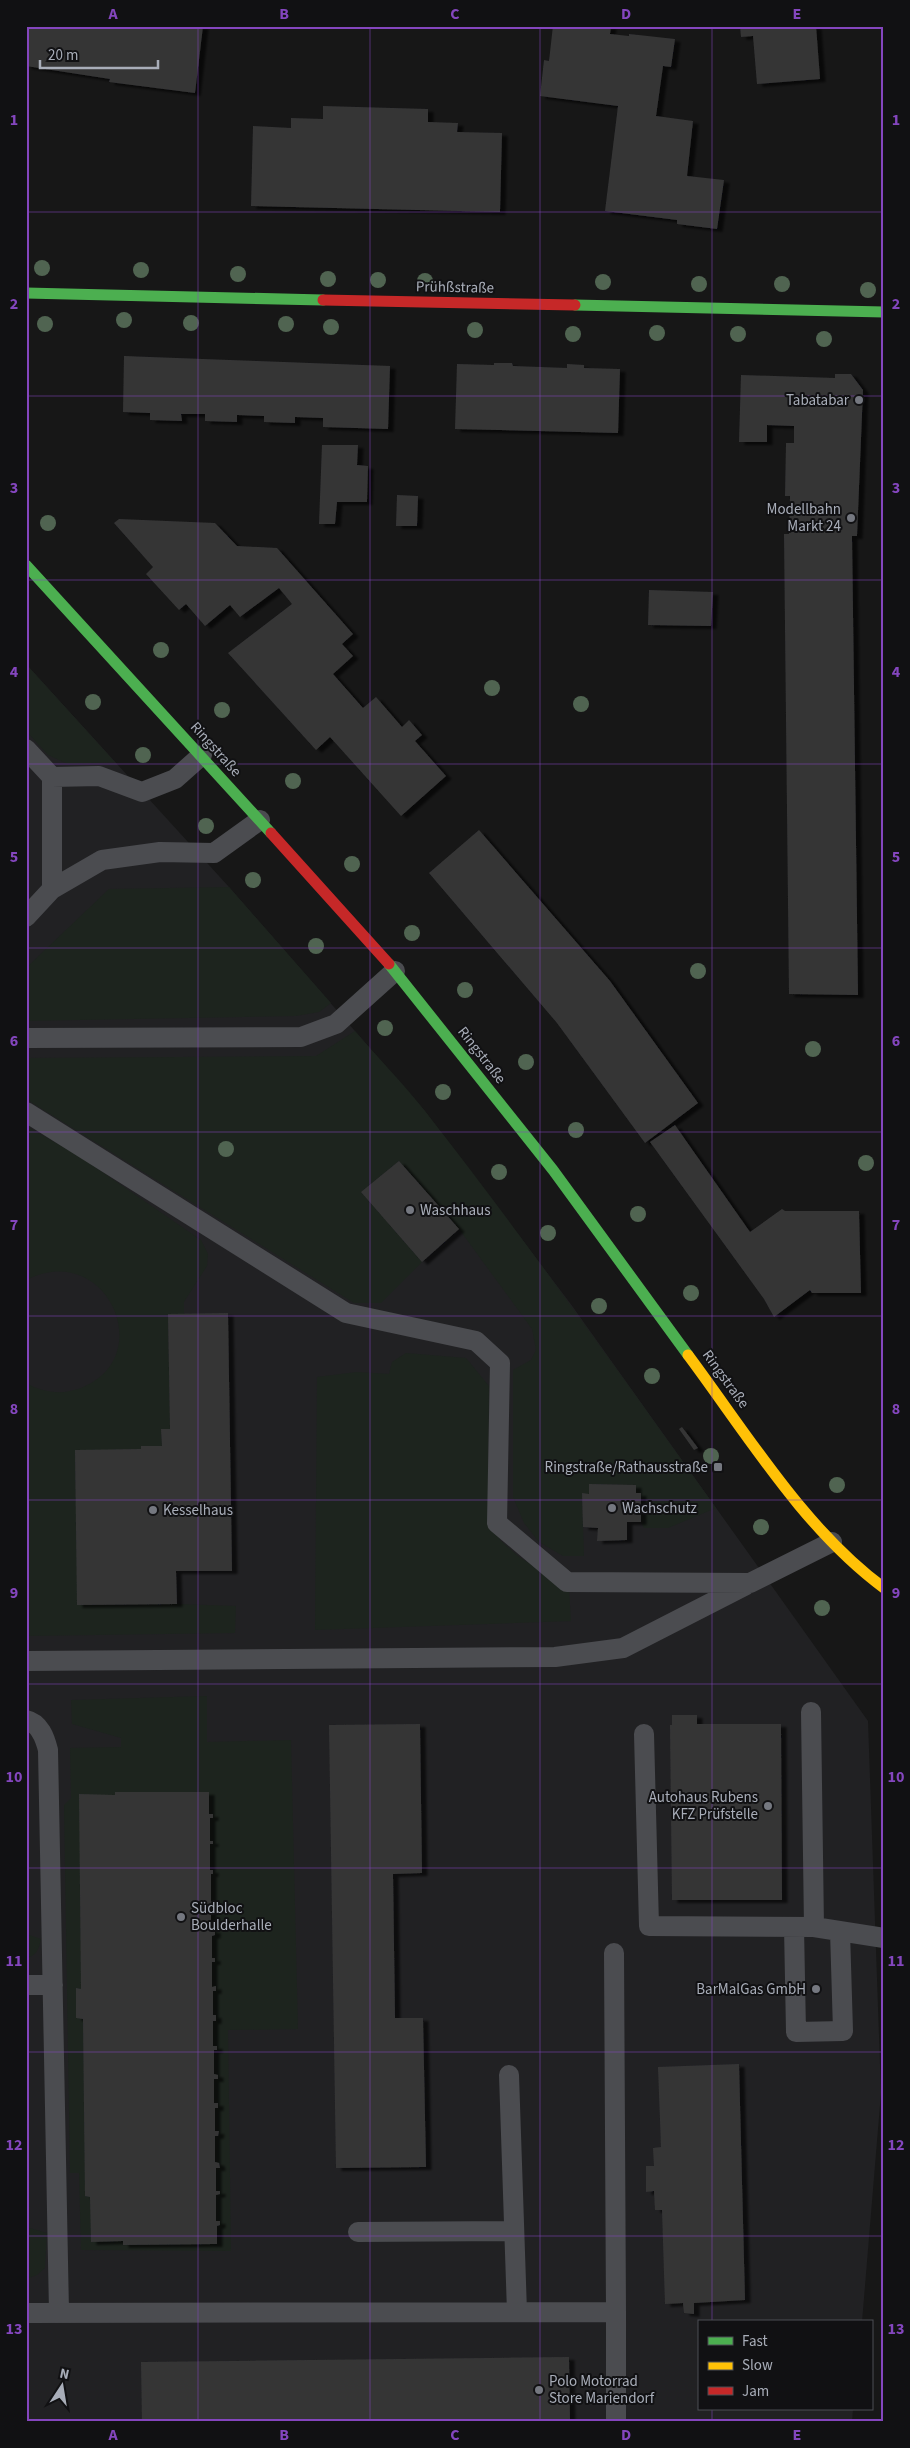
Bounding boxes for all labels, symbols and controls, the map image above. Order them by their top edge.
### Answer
text: A [107,3,118,25]
text: B [279,3,289,25]
text: C [450,3,460,25]
text: D [621,3,631,25]
text: E [793,3,801,25]
scale bar [40,38,158,70]
text: 20 m [48,45,78,66]
text: 1 [10,109,18,131]
text: 1 [892,109,900,131]
street label: Prühßstraße [416,276,494,299]
text: 2 [10,293,18,315]
text: 2 [892,293,900,315]
place label: Tabatabar [786,390,850,411]
marker: Tabatabar [853,394,865,406]
text: 3 [10,477,18,499]
text: 3 [892,477,900,499]
place label: Modellbahn Markt 24 [767,499,842,537]
marker: Modellbahn Markt 24 [845,512,857,524]
text: 4 [10,661,19,683]
text: 4 [892,661,901,683]
street label: Ringstraße [185,717,246,781]
text: 5 [10,846,18,868]
text: 5 [892,846,900,868]
street label: Ringstraße [453,1022,511,1088]
text: 6 [10,1030,18,1052]
text: 6 [892,1030,900,1052]
place label: Waschhaus [420,1200,491,1221]
marker: Waschhaus [404,1204,416,1216]
text: 7 [10,1214,18,1236]
text: 7 [892,1214,900,1236]
street label: Ringstraße [697,1346,754,1413]
text: 8 [10,1398,18,1420]
text: 8 [892,1398,900,1420]
place label: Ringstraße/Rathausstraße [545,1457,708,1478]
marker: Ringstraße/Rathausstraße [712,1461,724,1473]
place label: Wachschutz [622,1498,697,1519]
place label: Kesselhaus [163,1500,233,1521]
marker: Wachschutz [606,1502,618,1514]
marker: Kesselhaus [147,1504,159,1516]
text: 9 [10,1582,18,1604]
text: 9 [892,1582,900,1604]
text: 10 [6,1766,22,1788]
text: 10 [888,1766,904,1788]
place label: Autohaus Rubens KFZ Prüfstelle [649,1787,758,1825]
marker: Autohaus Rubens KFZ Prüfstelle [762,1800,774,1812]
place label: Südbloc Boulderhalle [191,1898,272,1936]
marker: Südbloc Boulderhalle [175,1911,187,1923]
text: 11 [6,1950,22,1972]
text: 11 [888,1950,904,1972]
place label: BarMalGas GmbH [696,1979,806,2000]
marker: BarMalGas GmbH [810,1983,822,1995]
text: 12 [6,2134,22,2156]
text: 12 [888,2134,904,2156]
text: 13 [6,2318,22,2340]
text: 13 [888,2318,904,2340]
legend [698,2320,872,2410]
text: Fast [742,2331,768,2352]
text: Slow [742,2355,773,2376]
north arrow [38,2360,88,2410]
text: N [58,2364,71,2385]
place label: Polo Motorrad Store Mariendorf [549,2371,655,2409]
text: Jam [742,2381,769,2402]
marker: Polo Motorrad Store Mariendorf [533,2384,545,2396]
text: A [107,2424,118,2446]
text: B [279,2424,289,2446]
text: C [450,2424,460,2446]
text: D [621,2424,631,2446]
text: E [793,2424,801,2446]

